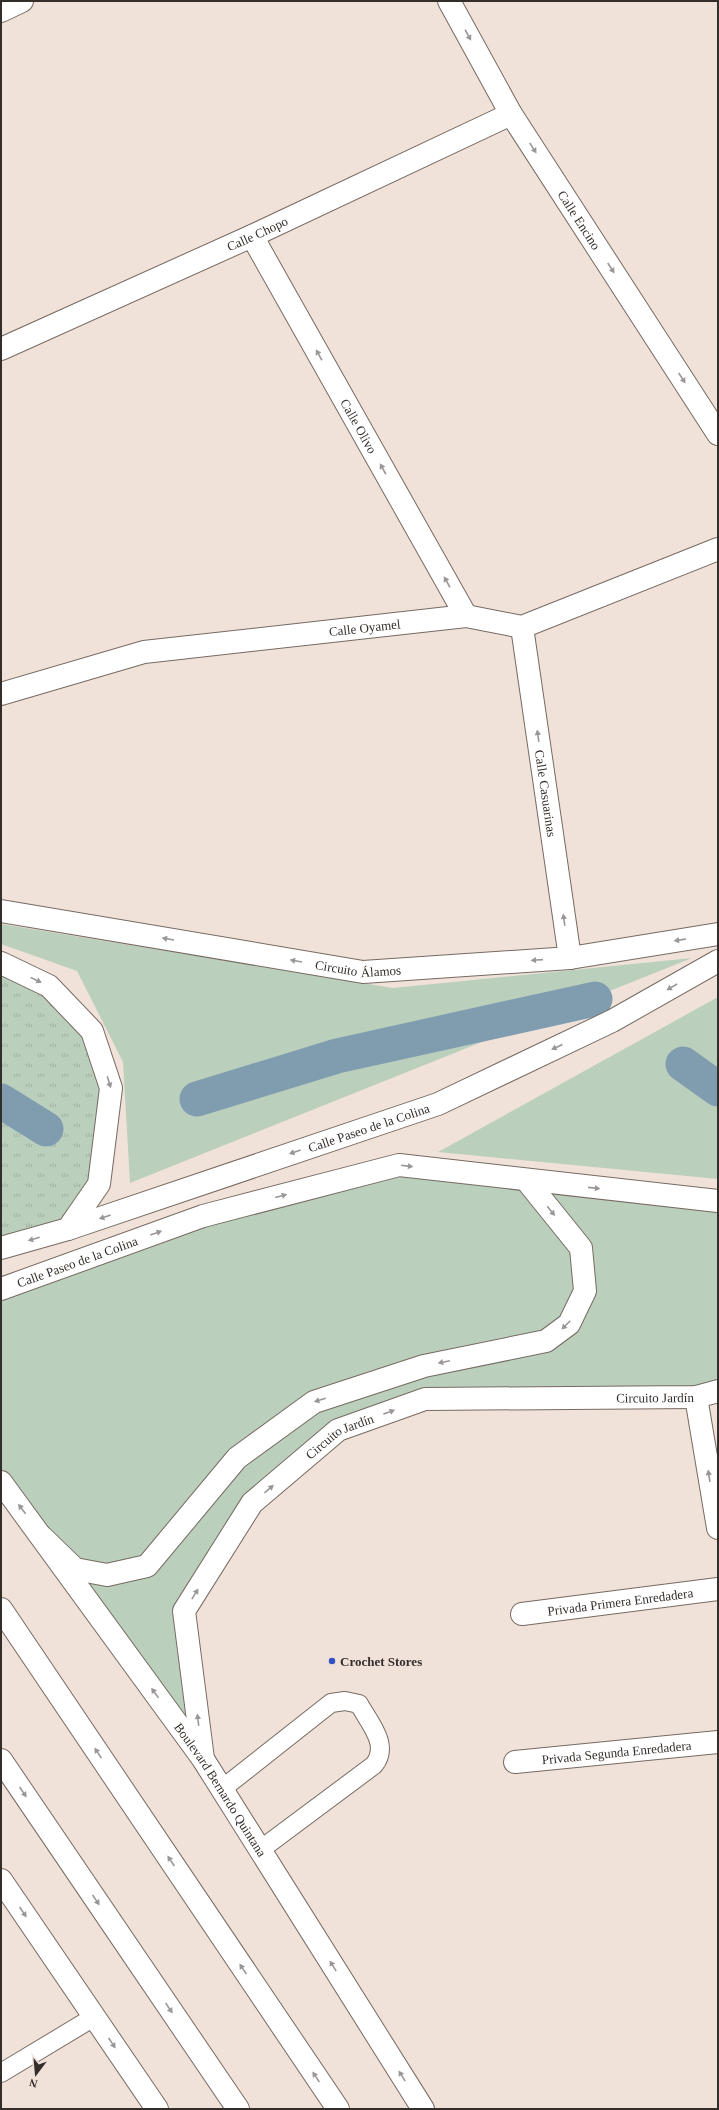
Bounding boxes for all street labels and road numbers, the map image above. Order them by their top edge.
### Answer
street label: Calle Encino [555,187,604,252]
street label: Calle Chopo [224,213,290,254]
street label: Calle Olivo [338,396,380,456]
street label: Calle Oyamel [328,616,402,639]
street label: Calle Casuarinas [532,749,560,838]
street label: Circuito Álamos [314,957,402,980]
street label: Calle Paseo de la Colina [306,1100,432,1155]
street label: Calle Paseo de la Colina [15,1233,140,1290]
street label: Circuito Jardín [616,1390,694,1405]
street label: Circuito Jardín [302,1410,376,1462]
street label: Privada Primera Enredadera [546,1585,694,1618]
street label: Boulevard Bernardo Quintana [171,1720,270,1859]
street label: Privada Segunda Enredadera [541,1737,692,1767]

